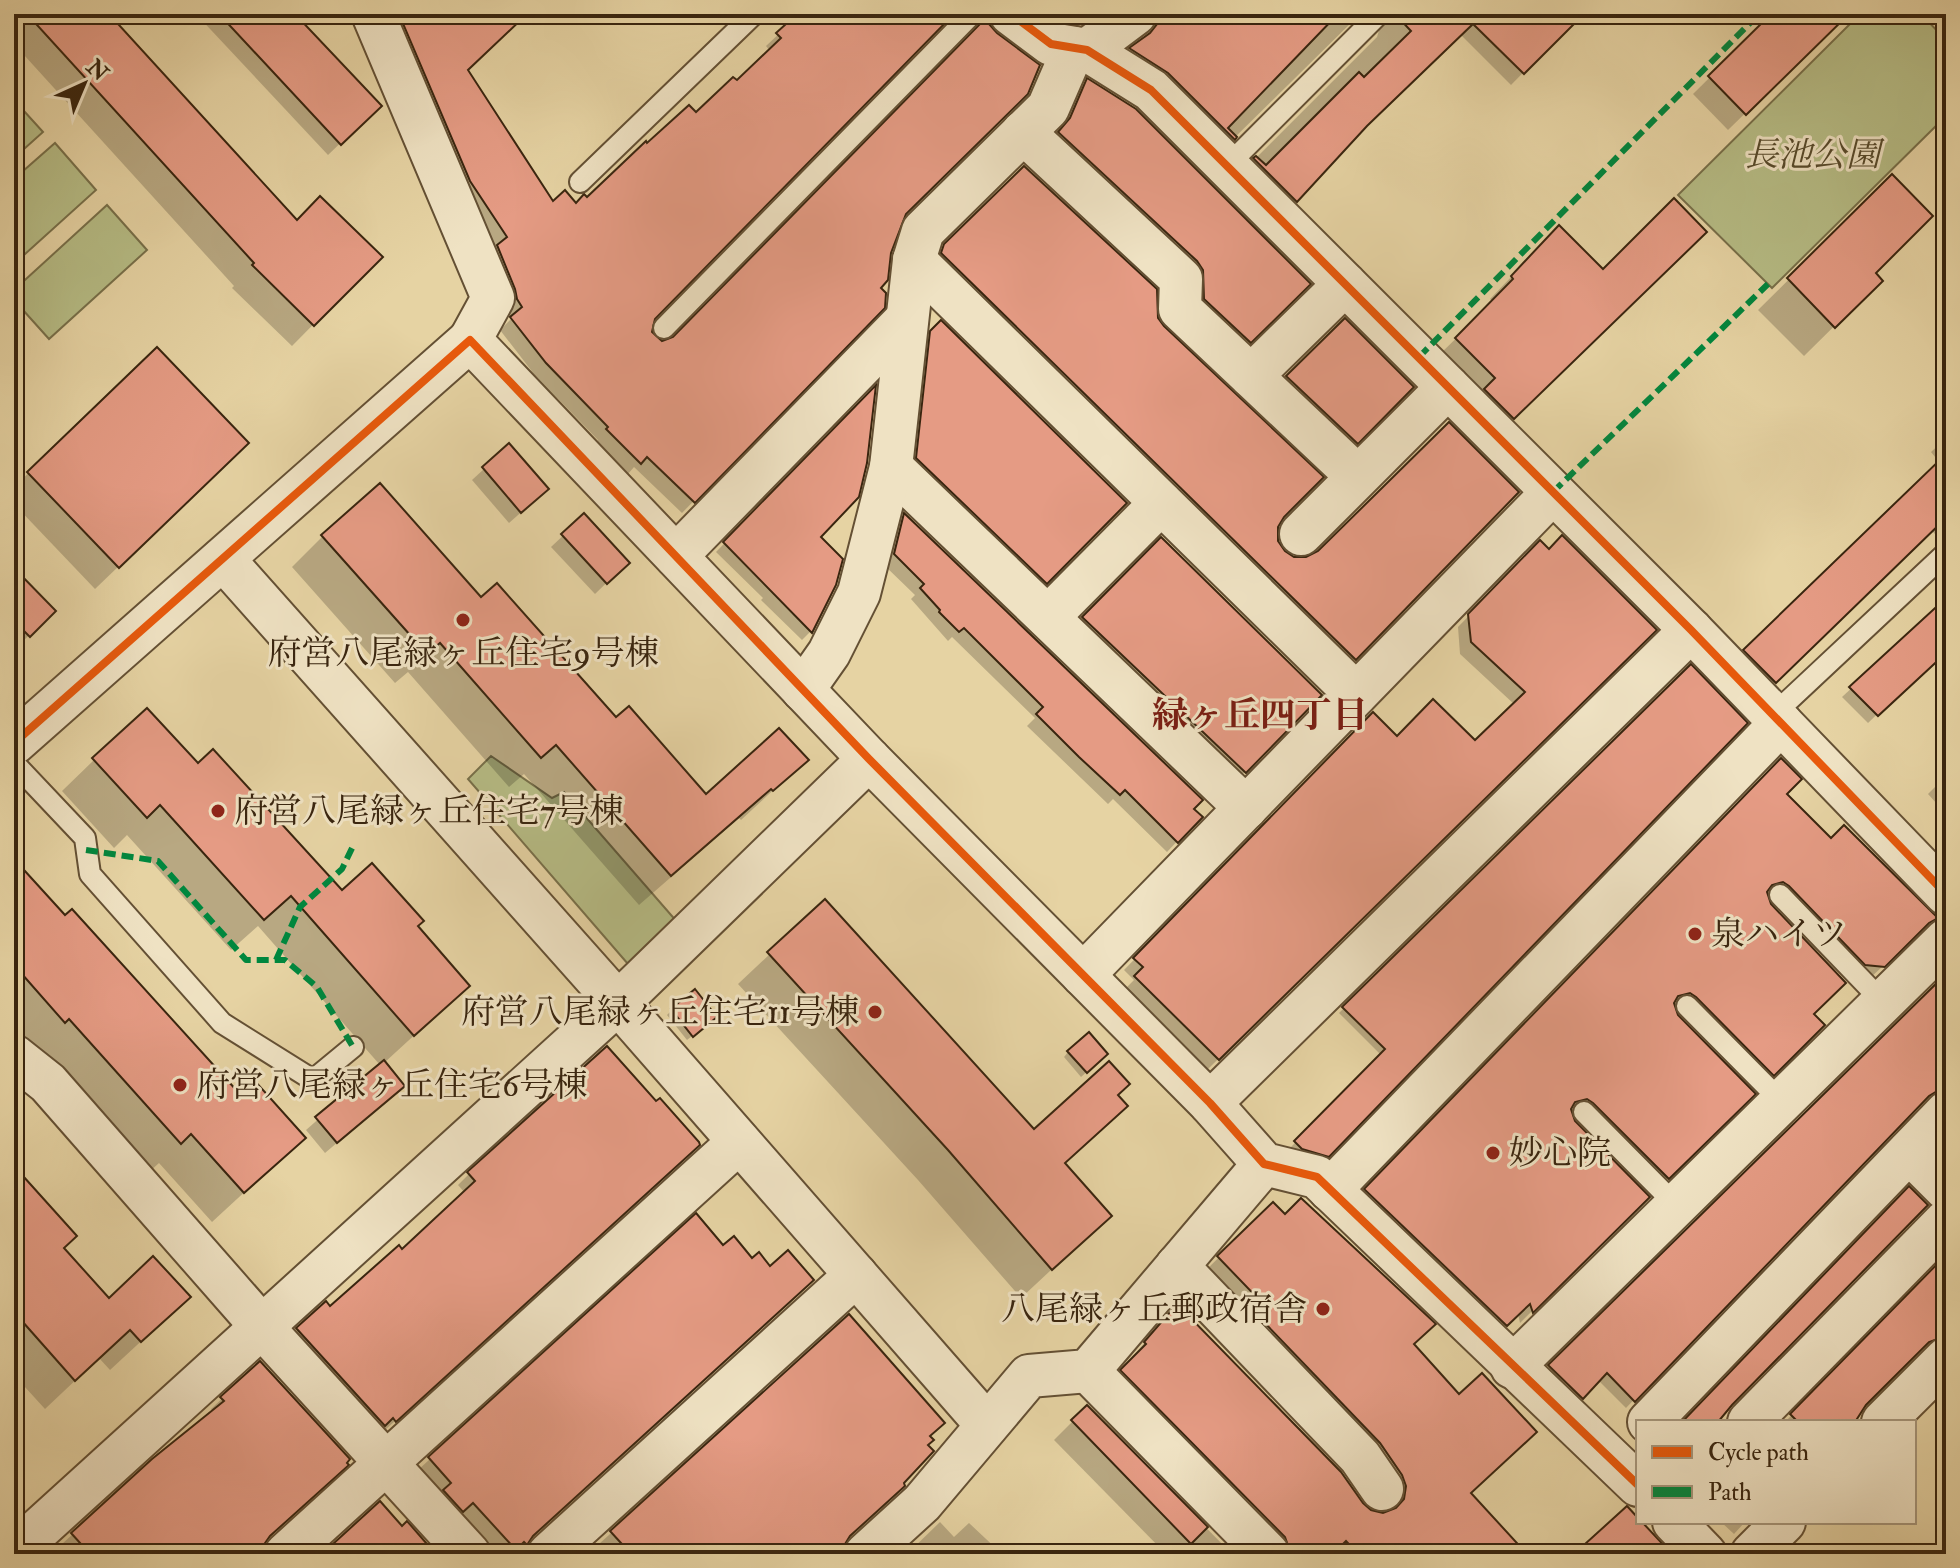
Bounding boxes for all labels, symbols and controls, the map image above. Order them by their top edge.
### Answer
north arrow [44,44,124,124]
text: N [80,53,114,87]
park label: 長池公園 [1744,134,1885,177]
marker: 府営八尾緑ヶ丘住宅9号棟 [454,611,472,629]
place label: 府営八尾緑ヶ丘住宅9号棟 [267,632,659,675]
district label: 緑ヶ丘四丁目 [1152,693,1368,738]
place label: 府営八尾緑ヶ丘住宅7号棟 [234,790,624,833]
marker: 府営八尾緑ヶ丘住宅7号棟 [209,802,227,820]
place label: 泉ハイツ [1711,913,1847,956]
marker: 泉ハイツ [1686,925,1704,943]
place label: 府営八尾緑ヶ丘住宅11号棟 [461,991,859,1034]
marker: 府営八尾緑ヶ丘住宅11号棟 [866,1003,884,1021]
place label: 府営八尾緑ヶ丘住宅6号棟 [196,1064,587,1107]
marker: 府営八尾緑ヶ丘住宅6号棟 [171,1076,189,1094]
place label: 妙心院 [1509,1132,1611,1175]
marker: 妙心院 [1484,1144,1502,1162]
place label: 八尾緑ヶ丘郵政宿舎 [1001,1288,1307,1331]
marker: 八尾緑ヶ丘郵政宿舎 [1314,1300,1332,1318]
legend [1636,1420,1916,1524]
text: Cycle path [1708,1437,1809,1468]
text: Path [1708,1477,1752,1508]

